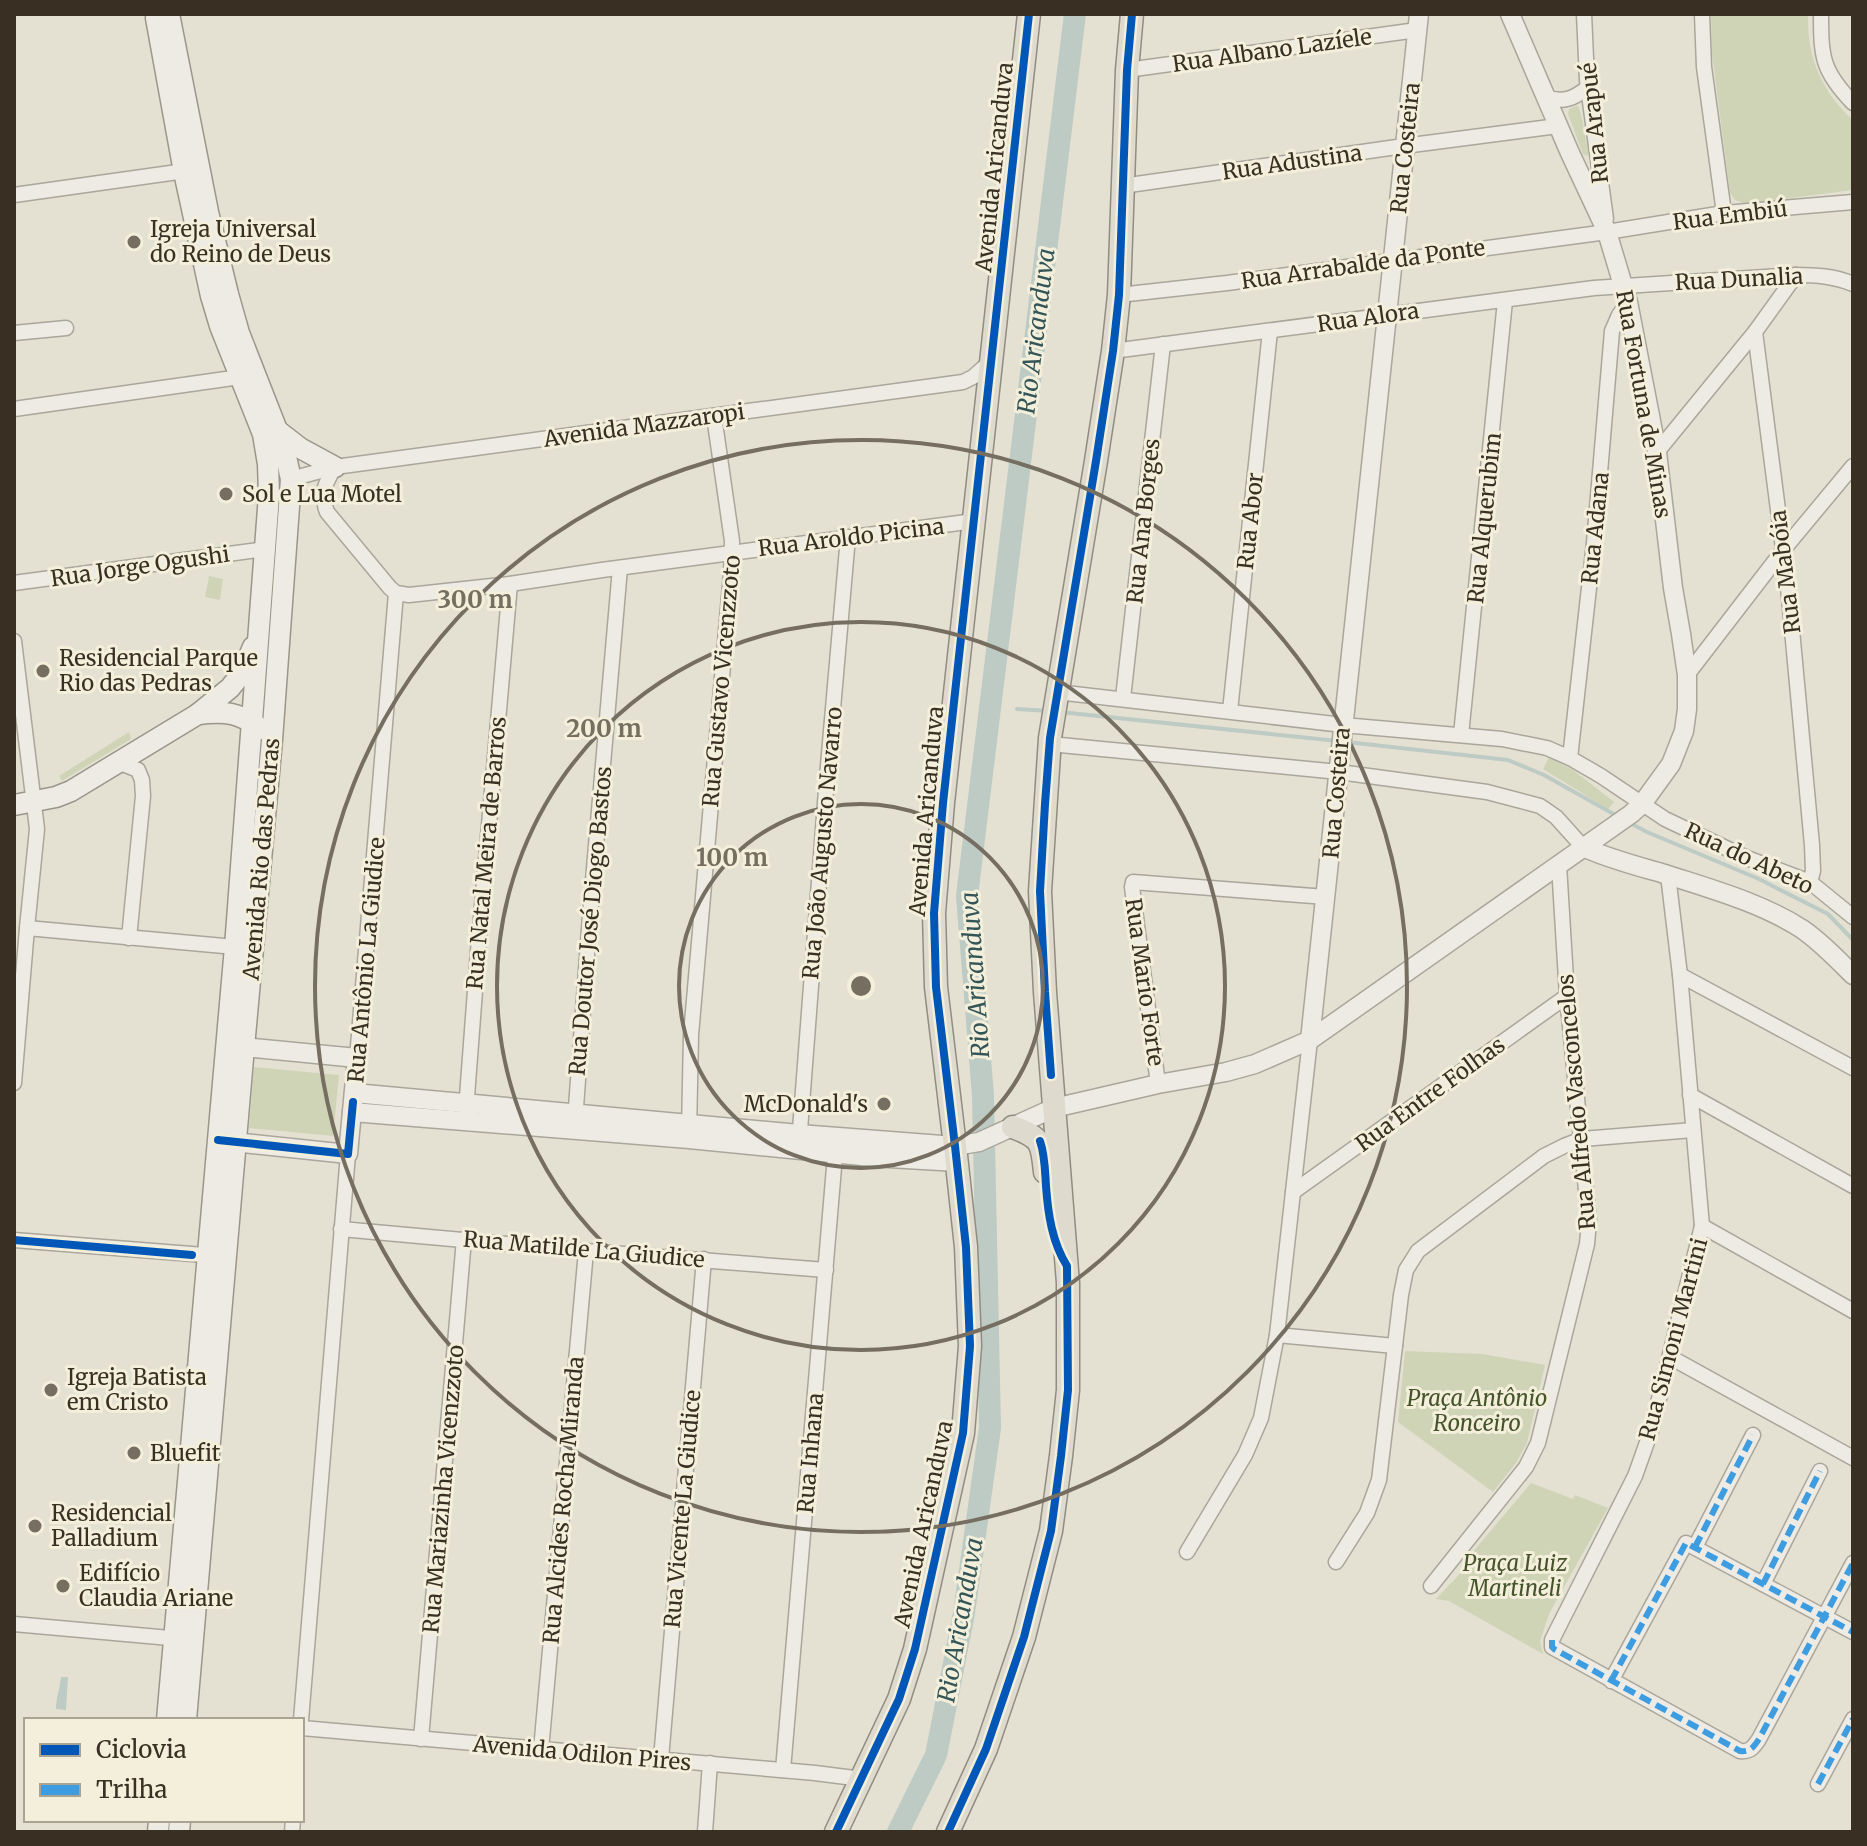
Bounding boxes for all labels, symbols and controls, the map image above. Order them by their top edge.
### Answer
street label: Rua Albano Lazíele [1171,22,1373,78]
street label: Avenida Aricanduva [969,61,1019,274]
street label: Rua Arapué [1574,61,1614,185]
street label: Rua Costeira [1384,81,1426,215]
street label: Rua Adustina [1220,138,1364,186]
street label: Rua Embiú [1671,194,1789,236]
place label: Igreja Universal do Reino de Deus [150,215,331,268]
marker: Igreja Universal do Reino de Deus [125,233,143,251]
street label: Rua Arrabalde da Ponte [1239,233,1487,295]
water label: Rio Aricanduva [1010,246,1062,416]
street label: Rua Dunalia [1674,262,1804,296]
street label: Rua Fortuna de Minas [1610,288,1678,520]
street label: Rua Alora [1315,296,1421,338]
street label: Avenida Mazzaropi [541,397,746,453]
street label: Rua Alquerubim [1461,431,1507,605]
street label: Rua Ana Borges [1120,437,1166,605]
street label: Rua Adana [1575,470,1615,586]
street label: Rua Abor [1231,471,1269,571]
place label: Sol e Lua Motel [242,480,402,508]
marker: Sol e Lua Motel [217,485,235,503]
street label: Rua Mabóia [1763,508,1806,636]
street label: Rua Aroldo Picina [756,512,946,562]
street label: Rua Jorge Ogushi [49,540,231,592]
street label: Rua Gustavo Vicenzzoto [696,554,746,808]
text: 300 m [437,584,513,615]
place label: Residencial Parque Rio das Pedras [59,644,258,697]
marker: Residencial Parque Rio das Pedras [34,662,52,680]
street label: Rua João Augusto Navarro [796,705,848,980]
street label: Avenida Aricanduva [903,705,949,918]
text: 200 m [566,713,642,744]
street label: Rua Natal Meira de Barros [460,715,512,991]
street label: Rua Costeira [1316,726,1356,860]
street label: Avenida Rio das Pedras [236,737,286,982]
street label: Rua Doutor José Diogo Bastos [563,765,617,1077]
street label: Rua do Abeto [1680,816,1818,900]
street label: Rua Antônio La Giudice [341,836,391,1084]
text: 100 m [696,842,768,873]
water label: Rio Aricanduva [954,891,996,1059]
street label: Rua Mario Forte [1119,896,1171,1068]
centre of rings [847,972,875,1000]
street label: Rua Alfredo Vasconcelos [1551,973,1601,1231]
street label: Rua Entre Folhas [1350,1030,1510,1158]
place label: McDonald's [744,1090,868,1118]
marker: McDonald's [875,1095,893,1113]
street label: Rua Matilde La Giudice [462,1224,706,1274]
street label: Rua Simoni Martini [1633,1235,1713,1443]
street label: Rua Mariazinha Vicenzzoto [416,1343,470,1634]
street label: Rua Alcides Rocha Miranda [536,1355,590,1645]
place label: Igreja Batista em Cristo [67,1363,207,1416]
marker: Igreja Batista em Cristo [42,1381,60,1399]
park label: Praça Antônio Ronceiro [1407,1384,1547,1437]
street label: Rua Vicente La Giudice [658,1389,706,1629]
street label: Rua Inhana [791,1391,829,1514]
street label: Avenida Aricanduva [887,1418,959,1631]
place label: Bluefit [150,1439,221,1467]
marker: Bluefit [125,1444,143,1462]
place label: Residencial Palladium [51,1499,172,1552]
marker: Residencial Palladium [26,1517,44,1535]
water label: Rio Aricanduva [930,1535,990,1705]
park label: Praça Luiz Martineli [1463,1549,1568,1602]
place label: Edifício Claudia Ariane [79,1559,233,1612]
marker: Edifício Claudia Ariane [54,1577,72,1595]
legend [24,1718,304,1822]
street label: Avenida Odilon Pires [471,1729,692,1776]
text: Ciclovia [96,1734,187,1765]
text: Trilha [96,1774,167,1805]

